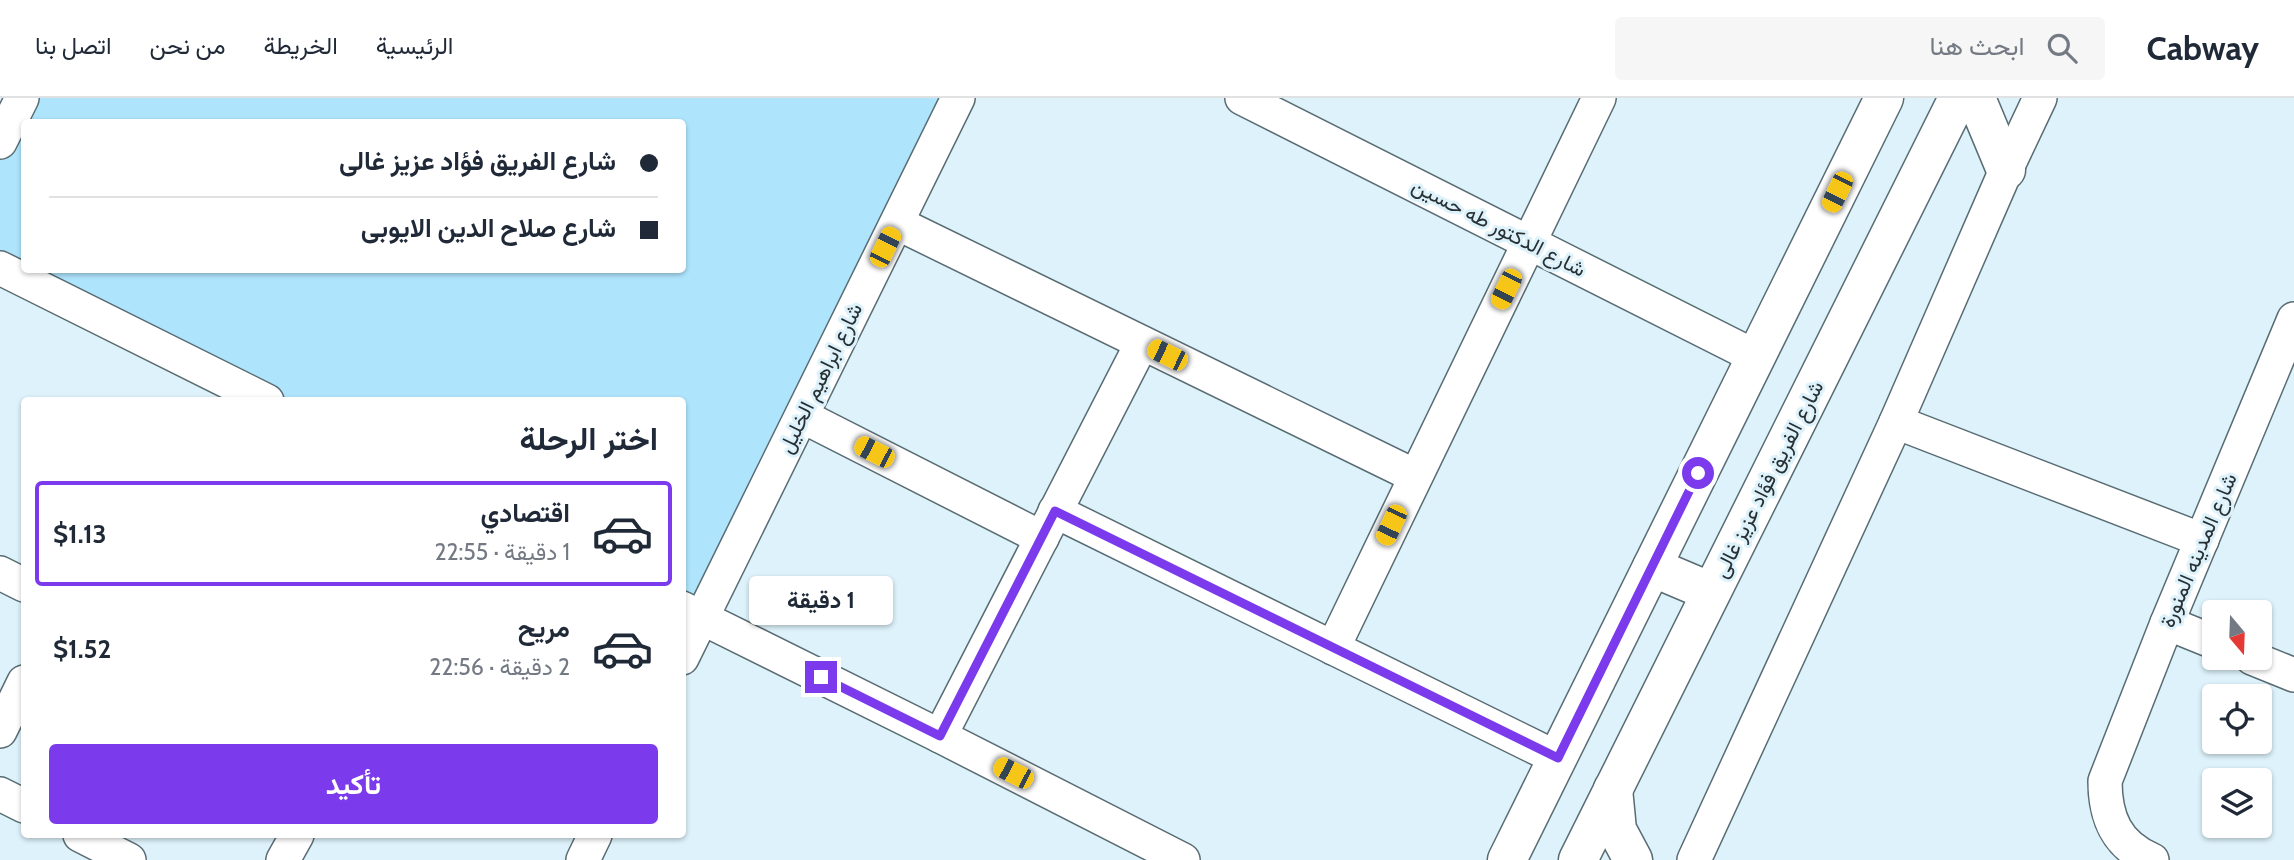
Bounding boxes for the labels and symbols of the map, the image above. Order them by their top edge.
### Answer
car [1819,169,1856,215]
street label: شارع الدكتور طه حسين [1407,172,1590,283]
car [867,224,904,270]
car [1488,266,1525,312]
street label: شارع ابراهيم الخليل [773,299,869,458]
car [1144,336,1191,374]
street label: شارع الفريق فؤاد عزيز غالى [1707,376,1830,583]
car [851,433,898,471]
route start [1682,457,1714,489]
street label: شارع المدينه المنورة [2154,469,2244,632]
car [1373,502,1410,548]
callout: 1 دقيقة [749,575,893,624]
north arrow [2202,600,2272,670]
route end [805,661,837,693]
car [990,754,1037,792]

